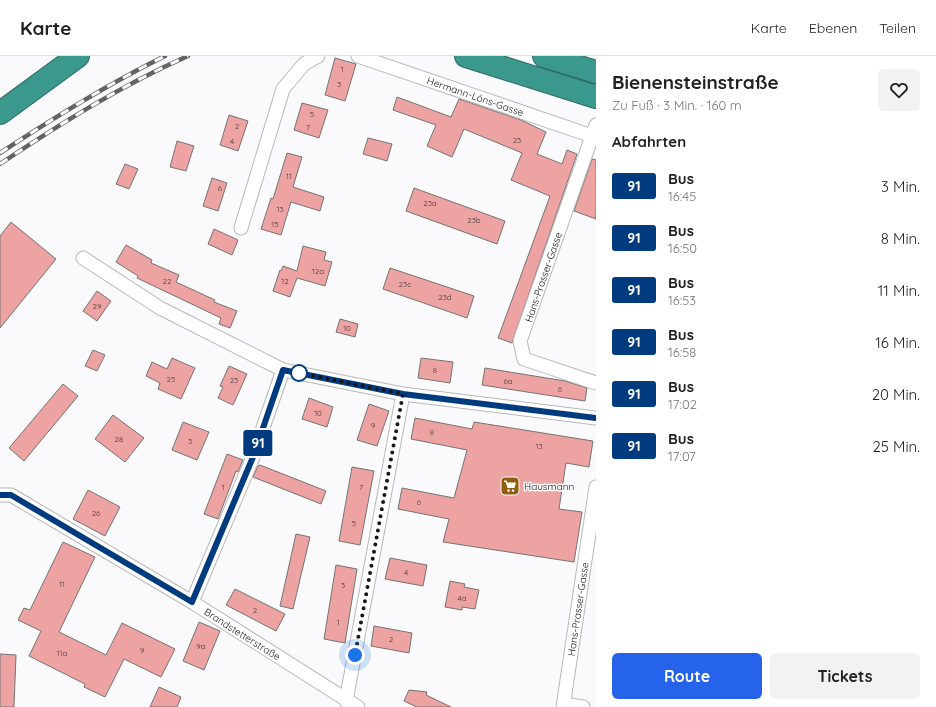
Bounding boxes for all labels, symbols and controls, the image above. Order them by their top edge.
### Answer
text: Karte [20,16,72,40]
text: Karte [751,19,787,37]
text: Ebenen [809,19,857,37]
text: Teilen [879,19,916,37]
house number: 1 [341,64,344,74]
button: heart [878,69,920,111]
text: Bienensteinstraße [612,70,779,94]
street label: Hermann-Löns-Gasse [425,74,526,119]
house number: 3 [337,79,341,89]
text: Zu Fuß · 3 Min. · 160 m [612,97,742,113]
house number: 5 [310,109,314,119]
house number: 2 [235,121,240,131]
house number: 7 [306,122,310,132]
text: Abfahrten [612,132,686,151]
house number: 23 [513,135,521,145]
house number: 4 [230,136,234,146]
text: Bus [668,169,694,188]
house number: 11 [286,171,292,181]
text: 91 [627,177,641,195]
text: 3 Min. [881,177,920,196]
house number: 6 [218,183,223,193]
text: 16:45 [668,188,696,204]
house number: 23a [423,198,437,208]
house number: 13 [276,204,284,214]
house number: 23b [467,215,481,225]
house number: 15 [271,219,279,229]
text: Bus [668,221,694,240]
text: 91 [627,229,641,247]
text: 8 Min. [881,229,920,248]
street label: Hans-Prasser-Gasse [522,230,565,324]
text: 16:50 [668,240,697,256]
house number: 12a [312,266,324,276]
text: Bus [668,273,694,292]
house number: 22 [163,276,172,286]
house number: 12 [281,276,289,286]
house number: 23c [399,279,411,289]
text: 91 [627,281,641,299]
text: 11 Min. [878,281,920,300]
house number: 23d [438,292,452,302]
text: 16:53 [668,292,696,308]
house number: 29 [93,301,102,311]
house number: 10 [343,323,351,333]
text: Bus [668,325,694,344]
text: 91 [627,333,641,351]
text: 16 Min. [875,333,920,352]
text: 16:58 [668,344,696,360]
unlabelled marker [290,364,308,382]
house number: 8 [433,365,437,375]
house number: 25 [167,374,175,384]
house number: 23 [230,375,238,385]
house number: 6a [503,376,513,386]
text: Bus [668,377,694,396]
house number: 6 [558,384,563,394]
text: 91 [627,385,641,403]
text: 20 Min. [872,385,920,404]
text: 17:02 [668,396,697,412]
house number: 10 [314,408,322,418]
house number: 9 [371,420,376,430]
house number: 8 [430,427,434,437]
text: Bus [668,429,694,448]
line badge: 91 [240,430,276,456]
house number: 28 [115,434,123,444]
text: 91 [251,434,265,452]
house number: 3 [188,436,192,446]
text: 91 [627,437,641,455]
text: 25 Min. [872,437,920,456]
house number: 13 [535,441,543,451]
text: 17:07 [668,448,696,464]
supermarket icon: Hausmann [499,475,521,497]
place label: Hausmann [524,480,574,493]
house number: 1 [222,482,225,492]
house number: 7 [359,482,363,492]
house number: 6 [417,497,422,507]
house number: 26 [92,508,101,518]
house number: 5 [352,518,356,528]
street label: Hans-Prasser-Gasse [565,561,592,657]
house number: 4 [404,567,408,577]
house number: 11 [59,579,65,589]
house number: 3 [341,580,345,590]
house number: 4a [457,593,467,603]
street label: Brandstetterstraße [202,605,283,663]
house number: 2 [253,605,258,615]
house number: 1 [337,617,340,627]
house number: 2 [389,634,394,644]
house number: 9a [196,641,206,651]
house number: 9 [140,645,145,655]
your location [345,645,365,665]
house number: 11a [57,648,68,658]
button: Route [612,653,762,699]
button: Tickets [770,653,920,699]

